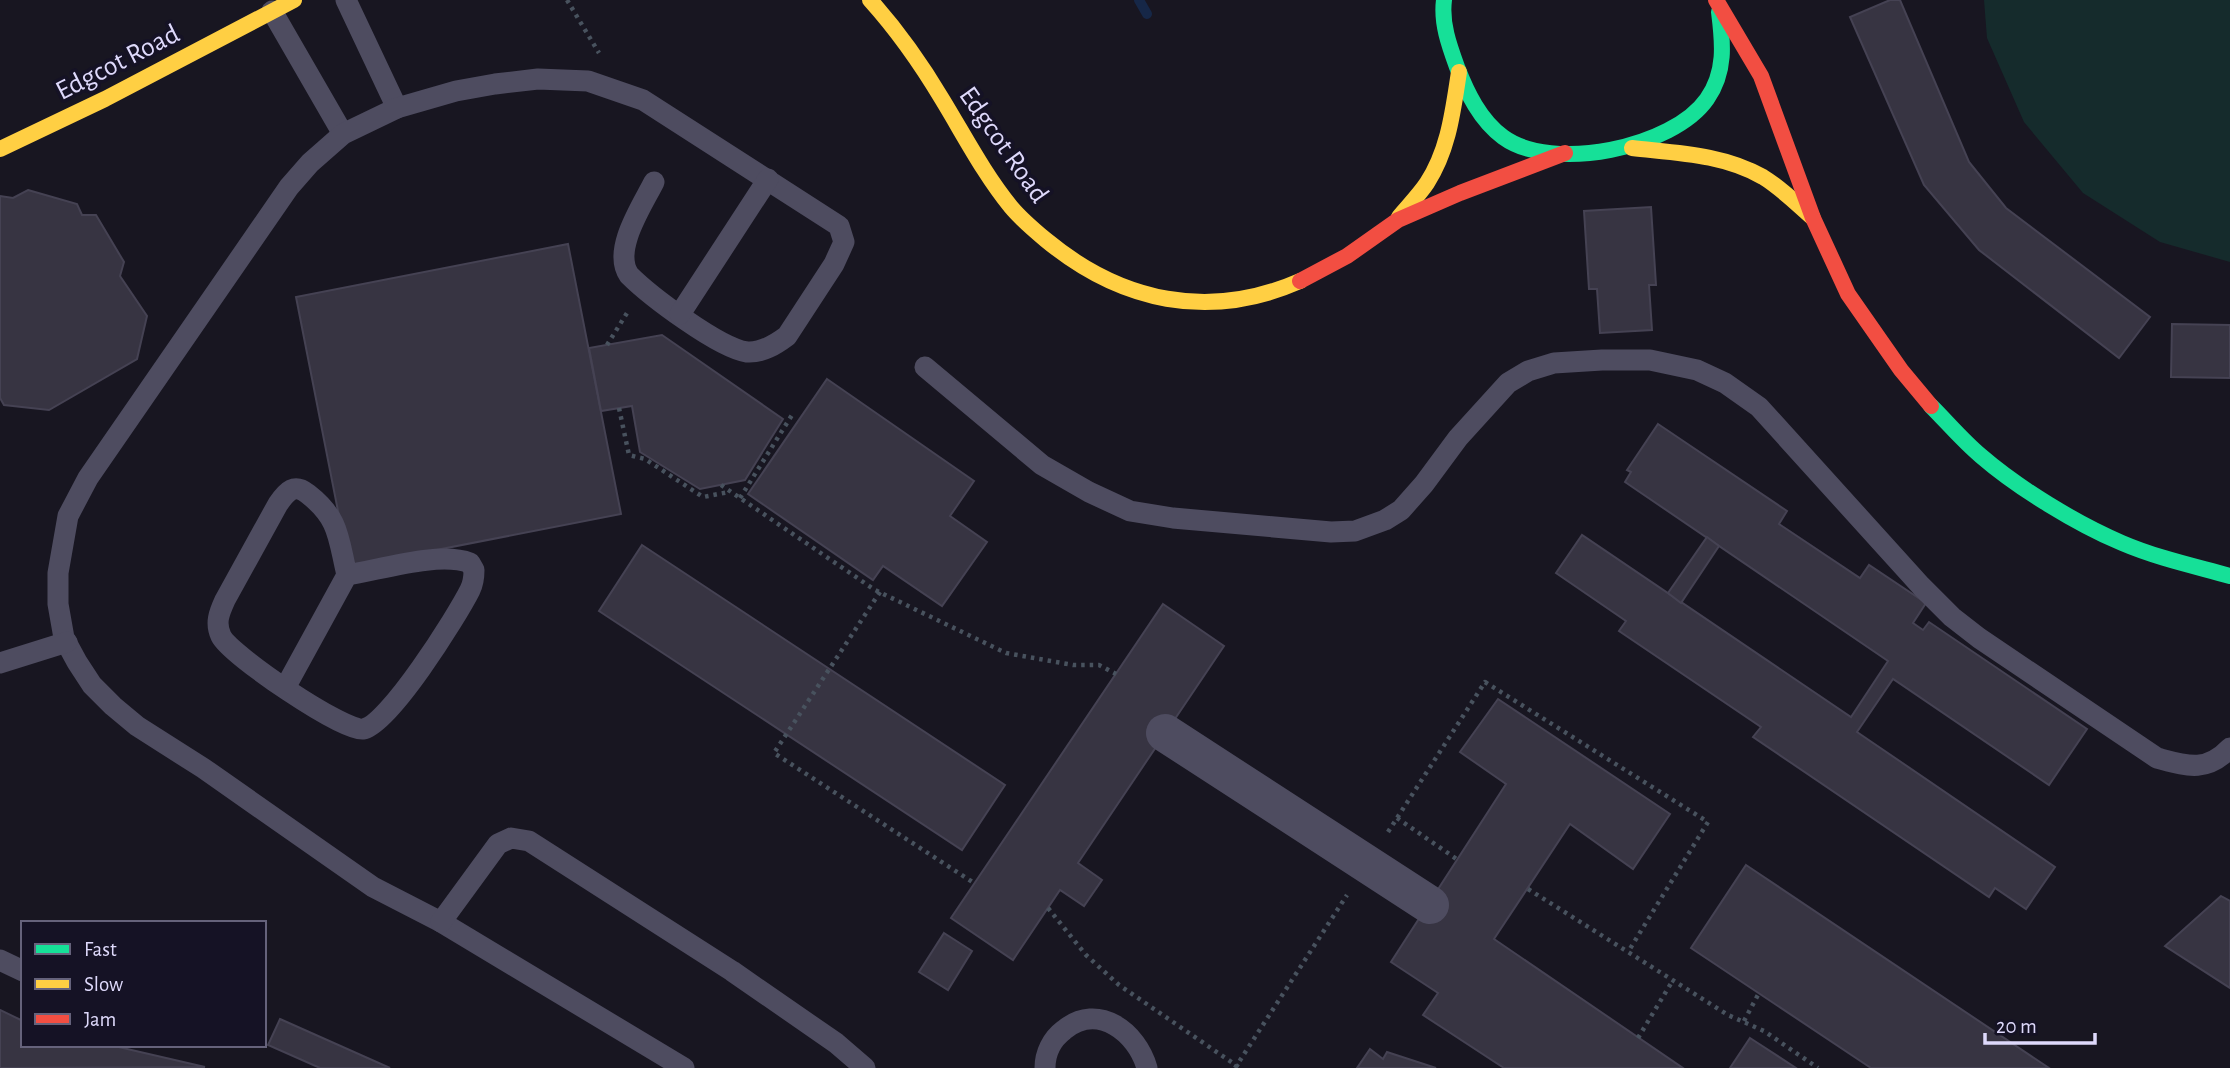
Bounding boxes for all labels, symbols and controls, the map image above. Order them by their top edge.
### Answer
street label: Edgcot Road [52,20,184,106]
street label: Edgcot Road [953,82,1053,208]
legend [21,921,266,1047]
text: Fast [84,939,117,960]
text: Slow [84,974,123,995]
scale bar [1985,1002,2095,1046]
text: Jam [84,1009,116,1030]
text: 20 m [1996,1016,2037,1037]

